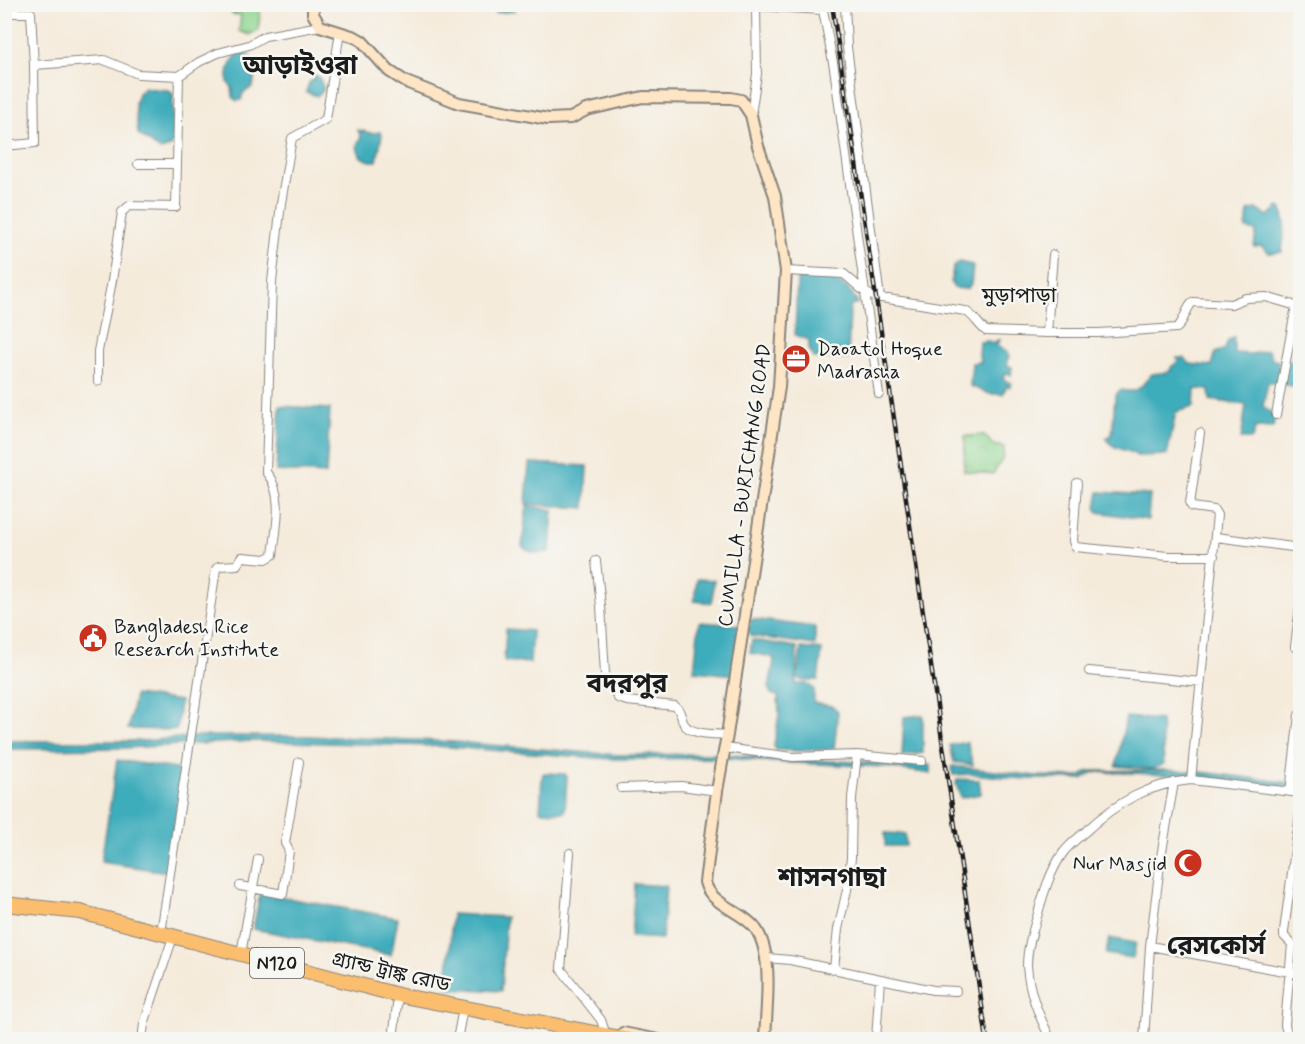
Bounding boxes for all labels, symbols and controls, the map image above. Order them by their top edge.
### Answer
district label: আড়াইওরা [242,49,358,84]
district label: মুড়াপাড়া [981,282,1057,310]
place label: Daoatol Hoque Madrasha [817,336,943,386]
street label: CUMILLA - BURICHANG ROAD [712,342,779,628]
office icon: Daoatol Hoque Madrasha [780,343,812,375]
place label: Bangladesh Rice Research Institute [114,614,279,664]
public building icon: Bangladesh Rice Research Institute [77,622,109,654]
district label: বদরপুর [586,668,668,702]
mosque icon: Nur Masjid [1172,847,1204,879]
place label: Nur Masjid [1073,851,1167,878]
district label: শাসনগাছা [777,862,887,896]
district label: রেসকোর্স [1167,929,1268,964]
street label: গ্র্যান্ড ট্রাঙ্ক রোড [329,946,453,999]
road number: N120 [250,948,304,978]

